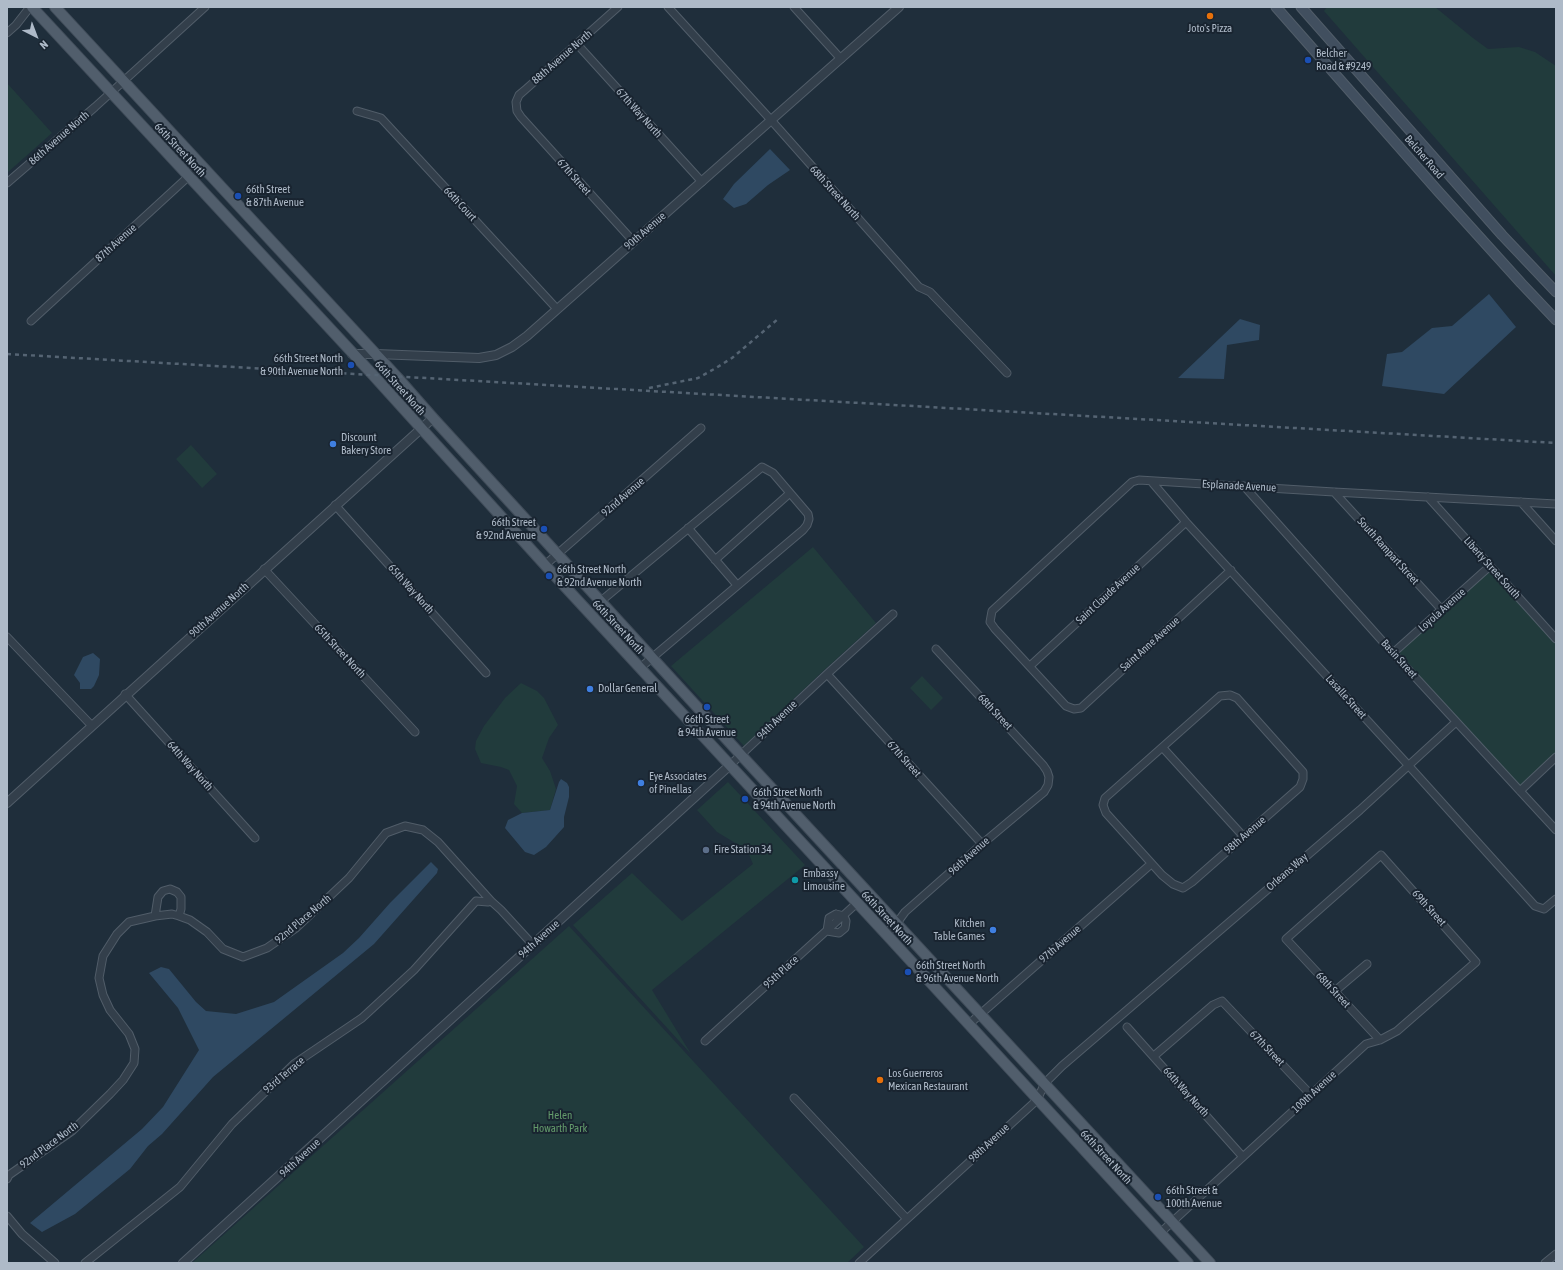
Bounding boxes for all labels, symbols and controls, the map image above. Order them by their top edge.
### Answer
marker: Joto's Pizza [1205,11,1215,21]
north arrow [16,16,56,56]
place label: Joto's Pizza [1188,22,1232,36]
street label: 88th Avenue North [529,27,595,87]
text: N [38,38,50,52]
place label: Belcher Road & #9249 [1316,47,1371,73]
marker: Belcher Road & #9249 [1303,55,1313,65]
street label: 67th Way North [613,85,665,141]
street label: 86th Avenue North [26,108,92,168]
street label: 66th Street North [152,120,208,180]
street label: Belcher Road [1402,133,1446,181]
street label: 67th Street [554,156,594,198]
street label: 68th Street North [807,163,863,223]
place label: 66th Street & 87th Avenue [246,183,304,209]
street label: 66th Court [441,184,479,224]
marker: 66th Street & 87th Avenue [233,191,243,201]
street label: 90th Avenue [622,209,668,253]
street label: 87th Avenue [93,221,139,265]
place label: 66th Street North & 90th Avenue North [260,352,343,378]
street label: 66th Street North [372,358,428,418]
marker: 66th Street North & 90th Avenue North [346,360,356,370]
place label: Discount Bakery Store [341,431,391,457]
marker: Discount Bakery Store [328,439,338,449]
street label: 92nd Avenue [599,475,647,519]
street label: Esplanade Avenue [1201,477,1277,495]
street label: South Rampart Street [1354,515,1422,587]
place label: 66th Street & 92nd Avenue [476,516,536,542]
marker: 66th Street & 92nd Avenue [539,524,549,534]
street label: Liberty Street South [1461,534,1523,602]
street label: 65th Way North [385,561,437,617]
street label: Saint Claude Avenue [1073,561,1143,627]
place label: 66th Street North & 92nd Avenue North [557,563,642,589]
marker: 66th Street North & 92nd Avenue North [544,571,554,581]
street label: 90th Avenue North [186,580,252,640]
street label: Loyola Avenue [1416,585,1468,635]
street label: 66th Street North [590,597,646,657]
street label: Saint Anne Avenue [1118,614,1182,674]
street label: 65th Street North [312,621,368,681]
street label: Basin Street [1378,637,1420,681]
street label: Lasalle Street [1323,672,1369,722]
place label: Dollar General [598,682,657,696]
marker: Dollar General [585,684,595,694]
street label: 68th Street [975,691,1015,733]
street label: 94th Avenue [754,698,800,742]
marker: 66th Street & 94th Avenue [702,702,712,712]
place label: 66th Street & 94th Avenue [678,713,736,739]
street label: 64th Way North [164,738,216,794]
street label: 67th Street [884,738,924,780]
place label: Eye Associates of Pinellas [649,770,707,796]
marker: Eye Associates of Pinellas [636,778,646,788]
place label: 66th Street North & 94th Avenue North [753,786,836,812]
marker: 66th Street North & 94th Avenue North [740,794,750,804]
street label: 98th Avenue [1222,813,1268,857]
street label: 96th Avenue [946,834,992,878]
place label: Fire Station 34 [714,843,772,857]
marker: Fire Station 34 [701,845,711,855]
street label: Orleans Way [1264,850,1310,894]
place label: Embassy Limousine [803,867,845,893]
marker: Embassy Limousine [790,875,800,885]
street label: 69th Street [1409,887,1449,929]
street label: 66th Street North [859,888,915,948]
street label: 92nd Place North [272,892,334,946]
street label: 94th Avenue [516,917,562,961]
place label: Kitchen Table Games [934,917,985,943]
street label: 97th Avenue [1037,922,1083,966]
marker: Kitchen Table Games [988,925,998,935]
street label: 95th Place [761,953,801,991]
place label: 66th Street North & 96th Avenue North [916,959,999,985]
marker: 66th Street North & 96th Avenue North [903,967,913,977]
street label: 68th Street [1313,969,1353,1011]
street label: 67th Street [1247,1027,1287,1069]
street label: 93rd Terrace [261,1054,307,1096]
street label: 66th Way North [1160,1064,1212,1120]
place label: Los Guerreros Mexican Restaurant [888,1067,968,1093]
street label: 100th Avenue [1289,1068,1339,1116]
marker: Los Guerreros Mexican Restaurant [875,1075,885,1085]
park label: Helen Howarth Park [533,1109,587,1135]
street label: 92nd Place North [17,1119,81,1171]
street label: 98th Avenue [966,1121,1012,1165]
street label: 66th Street North [1078,1127,1134,1187]
street label: 94th Avenue [277,1136,323,1180]
place label: 66th Street & 100th Avenue [1166,1184,1222,1210]
marker: 66th Street & 100th Avenue [1153,1192,1163,1202]

